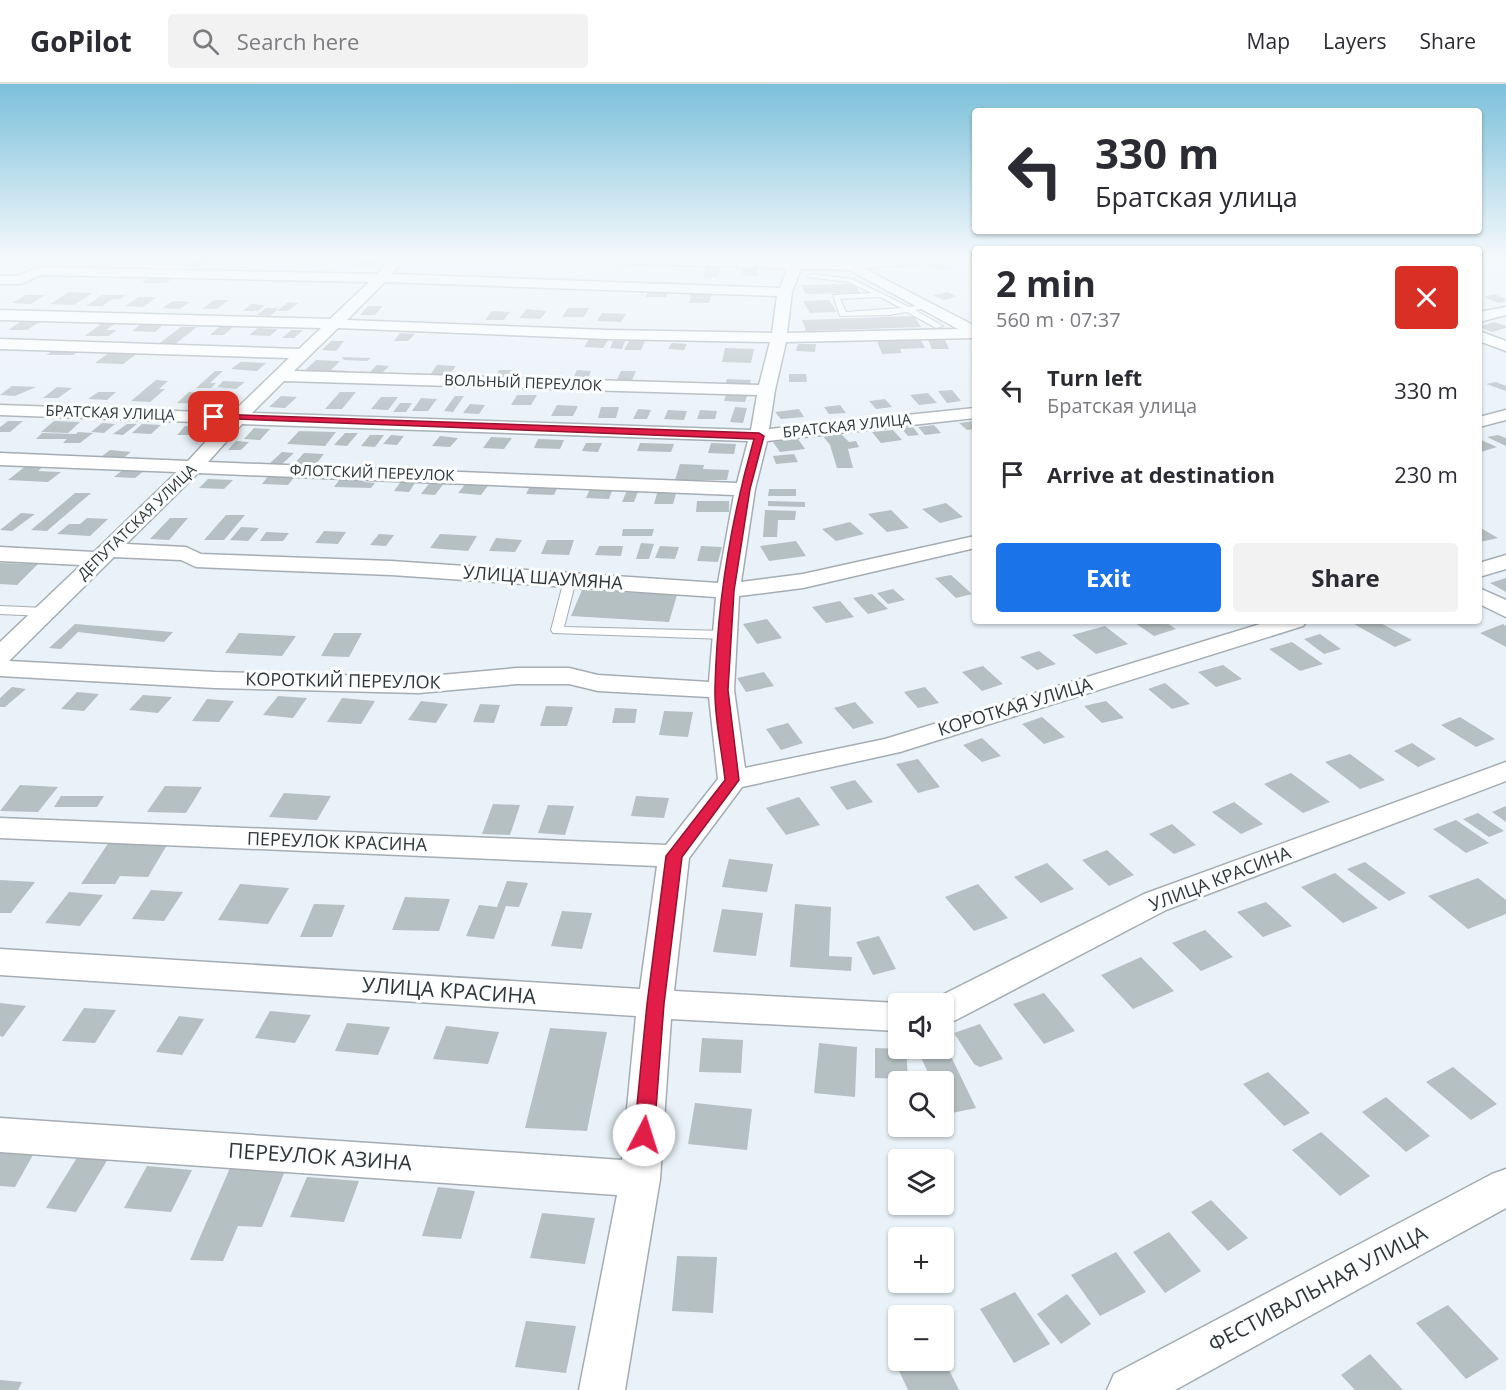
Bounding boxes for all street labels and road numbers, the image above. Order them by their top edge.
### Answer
street label: ВОЛЬНЫЙ ПЕРЕУЛОК [444,369,603,395]
street label: БРАТСКАЯ УЛИЦА [45,400,175,424]
street label: БРАТСКАЯ УЛИЦА [782,408,913,442]
street label: ДЕПУТАТСКАЯ УЛИЦА [73,459,200,583]
street label: ФЛОТСКИЙ ПЕРЕУЛОК [289,459,456,485]
street label: УЛИЦА ШАУМЯНА [462,559,624,595]
street label: КОРОТКИЙ ПЕРЕУЛОК [245,666,441,694]
street label: КОРОТКАЯ УЛИЦА [935,671,1095,741]
street label: ПЕРЕУЛОК КРАСИНА [247,826,428,856]
street label: УЛИЦА КРАСИНА [1145,840,1294,916]
street label: УЛИЦА КРАСИНА [361,970,538,1010]
street label: ПЕРЕУЛОК АЗИНА [227,1136,413,1176]
street label: ФЕСТИВАЛЬНАЯ УЛИЦА [1203,1218,1432,1358]

